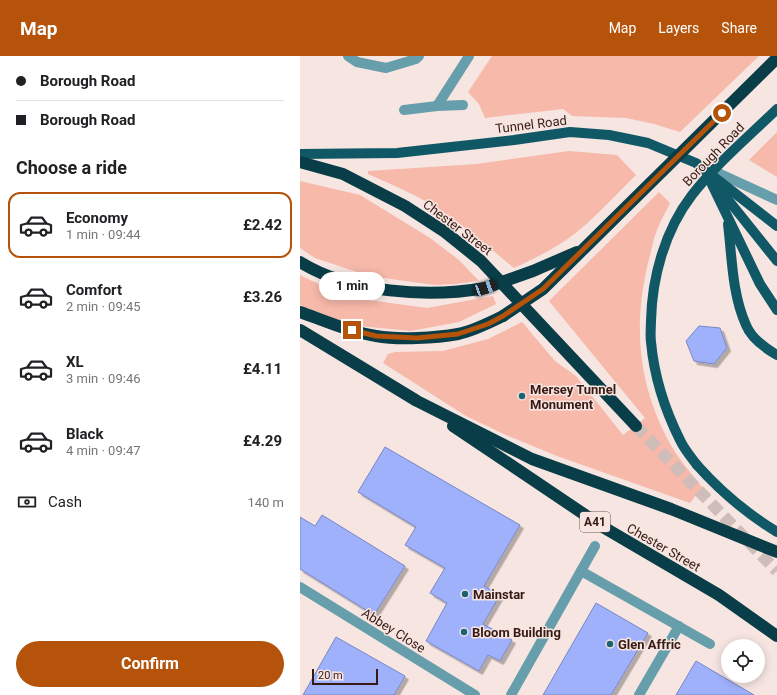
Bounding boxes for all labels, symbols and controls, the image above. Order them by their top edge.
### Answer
text: Map [20,17,58,40]
text: Map [609,20,636,36]
text: Layers [658,20,699,36]
text: Share [721,20,757,36]
text: Borough Road [40,72,135,90]
route start [713,104,731,122]
text: Borough Road [40,111,135,129]
street label: Tunnel Road [495,113,568,136]
street label: Borough Road [680,120,747,189]
text: Choose a ride [16,157,127,178]
street label: Chester Street [420,197,495,258]
icon: car [18,207,54,243]
text: Economy [66,209,128,227]
text: £2.42 [243,216,282,234]
text: 1 min · 09:44 [66,227,141,242]
callout: 1 min [319,272,385,300]
text: 1 min [336,278,368,293]
car [472,278,498,298]
icon: car [18,279,54,315]
text: Comfort [66,281,122,299]
text: £3.26 [243,288,282,306]
text: 2 min · 09:45 [66,299,141,314]
route end [343,321,361,339]
icon: car [18,351,54,387]
text: XL [66,353,84,371]
text: £4.11 [243,360,282,378]
text: 3 min · 09:46 [66,371,141,386]
place label: Mersey Tunnel Monument [530,382,616,412]
marker: Mersey Tunnel Monument [517,391,527,401]
icon: car [18,423,54,459]
text: Black [66,425,103,443]
text: £4.29 [243,432,282,450]
text: 4 min · 09:47 [66,443,141,458]
icon: cash [16,491,38,513]
text: Cash [48,493,82,511]
text: 140 m [247,495,284,510]
road number: A41 [580,512,610,532]
street label: Chester Street [624,520,703,575]
place label: Mainstar [473,587,525,602]
marker: Mainstar [460,589,470,599]
street label: Abbey Close [359,605,428,656]
place label: Bloom Building [472,625,561,640]
marker: Bloom Building [459,627,469,637]
place label: Glen Affric [618,637,681,652]
marker: Glen Affric [605,639,615,649]
map controls [721,639,765,683]
button: locate [721,639,765,683]
button: Confirm [16,641,284,687]
scale bar [312,667,378,686]
text: 20 m [318,669,343,682]

